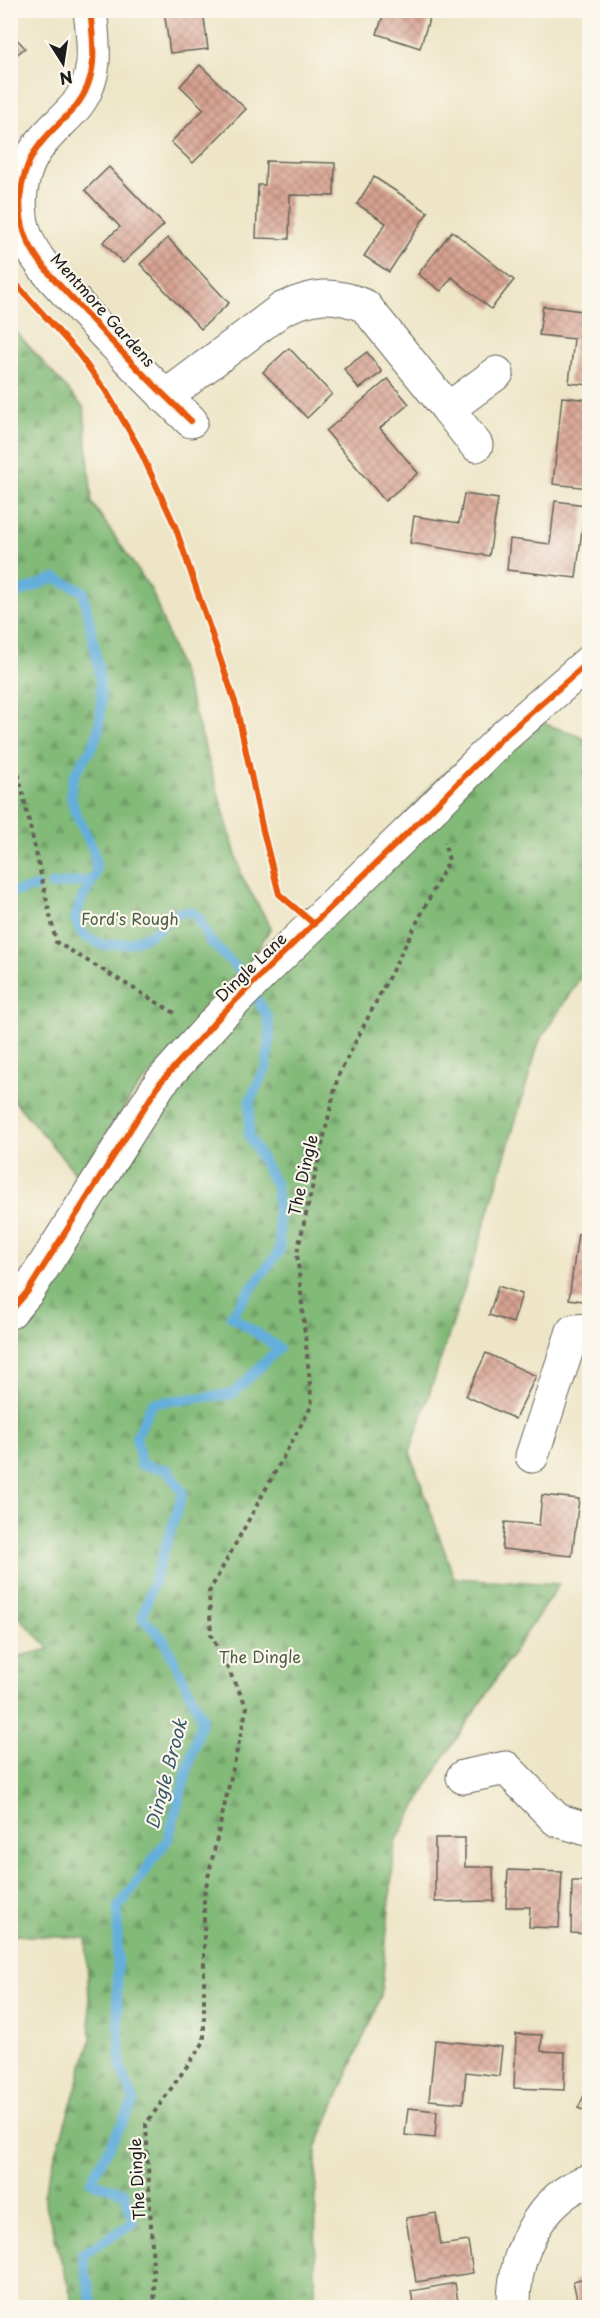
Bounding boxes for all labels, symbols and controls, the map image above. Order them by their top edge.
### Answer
north arrow [33,33,93,93]
text: N [58,66,75,92]
street label: Mentmore Gardens [46,247,162,372]
park label: Ford's Rough [81,906,179,930]
street label: Dingle Lane [209,926,291,1007]
street label: The Dingle [281,1132,323,1218]
park label: The Dingle [219,1644,301,1668]
water label: Dingle Brook [138,1715,193,1832]
street label: The Dingle [122,2137,150,2221]

